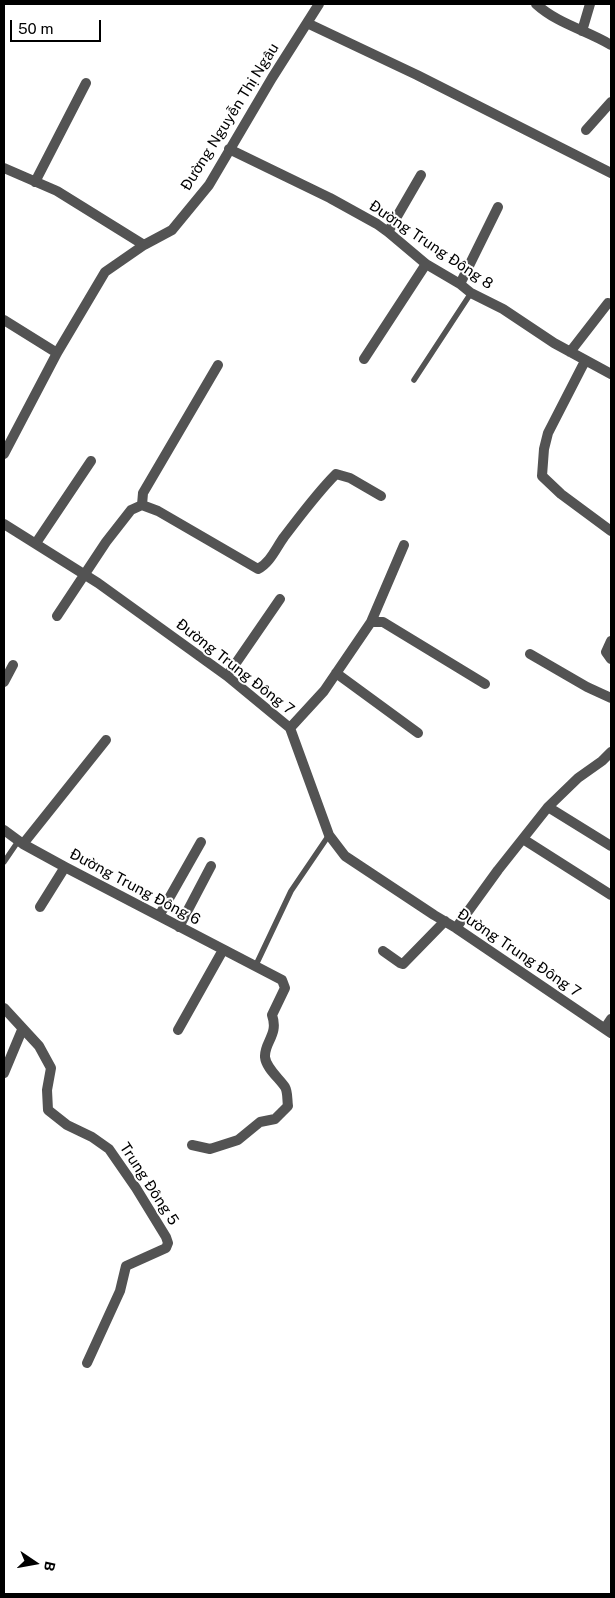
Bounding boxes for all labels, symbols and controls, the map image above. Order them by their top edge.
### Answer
scale bar [12,10,104,42]
text: 50 m [18,20,53,37]
street label: Đường Nguyễn Thị Ngâu [177,40,283,194]
street label: Đường Trung Đông 8 [365,197,497,293]
street label: Đường Trung Đông 7 [172,615,298,719]
street label: Đường Trung Đông 6 [67,845,203,929]
street label: Đường Trung Đông 7 [454,905,584,1001]
street label: Trung Đông 5 [116,1139,182,1229]
north arrow [10,1538,60,1588]
text: B [41,1560,58,1572]

